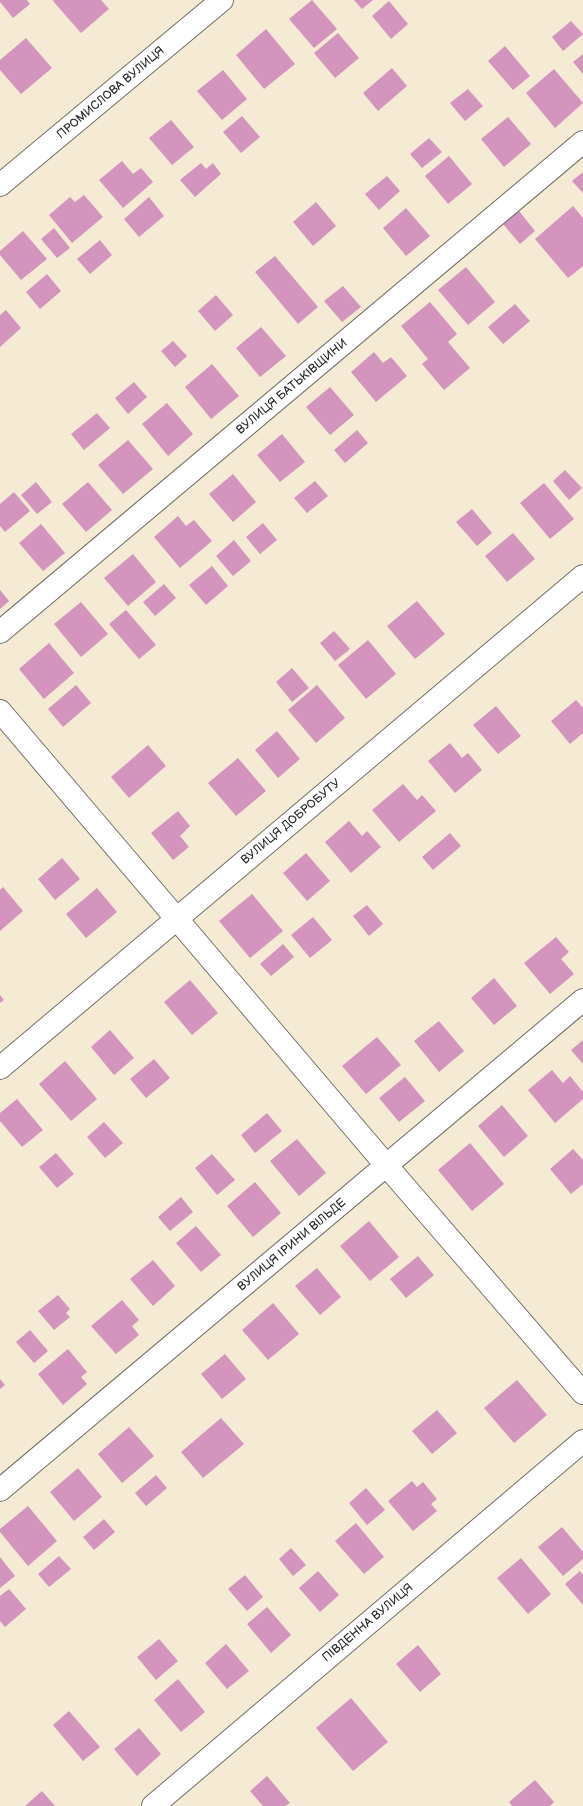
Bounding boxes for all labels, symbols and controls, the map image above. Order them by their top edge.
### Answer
street label: ПРОМИСЛОВА ВУЛИЦЯ [54,44,168,142]
street label: ВУЛИЦЯ БАТЬКІВЩИНИ [234,336,350,438]
street label: ВУЛИЦЯ ДОБРОБУТУ [238,776,344,868]
street label: ВУЛИЦЯ ІРИНИ ВІЛЬДЕ [235,1196,349,1294]
street label: ПІВДЕННА ВУЛИЦЯ [320,1581,416,1665]

